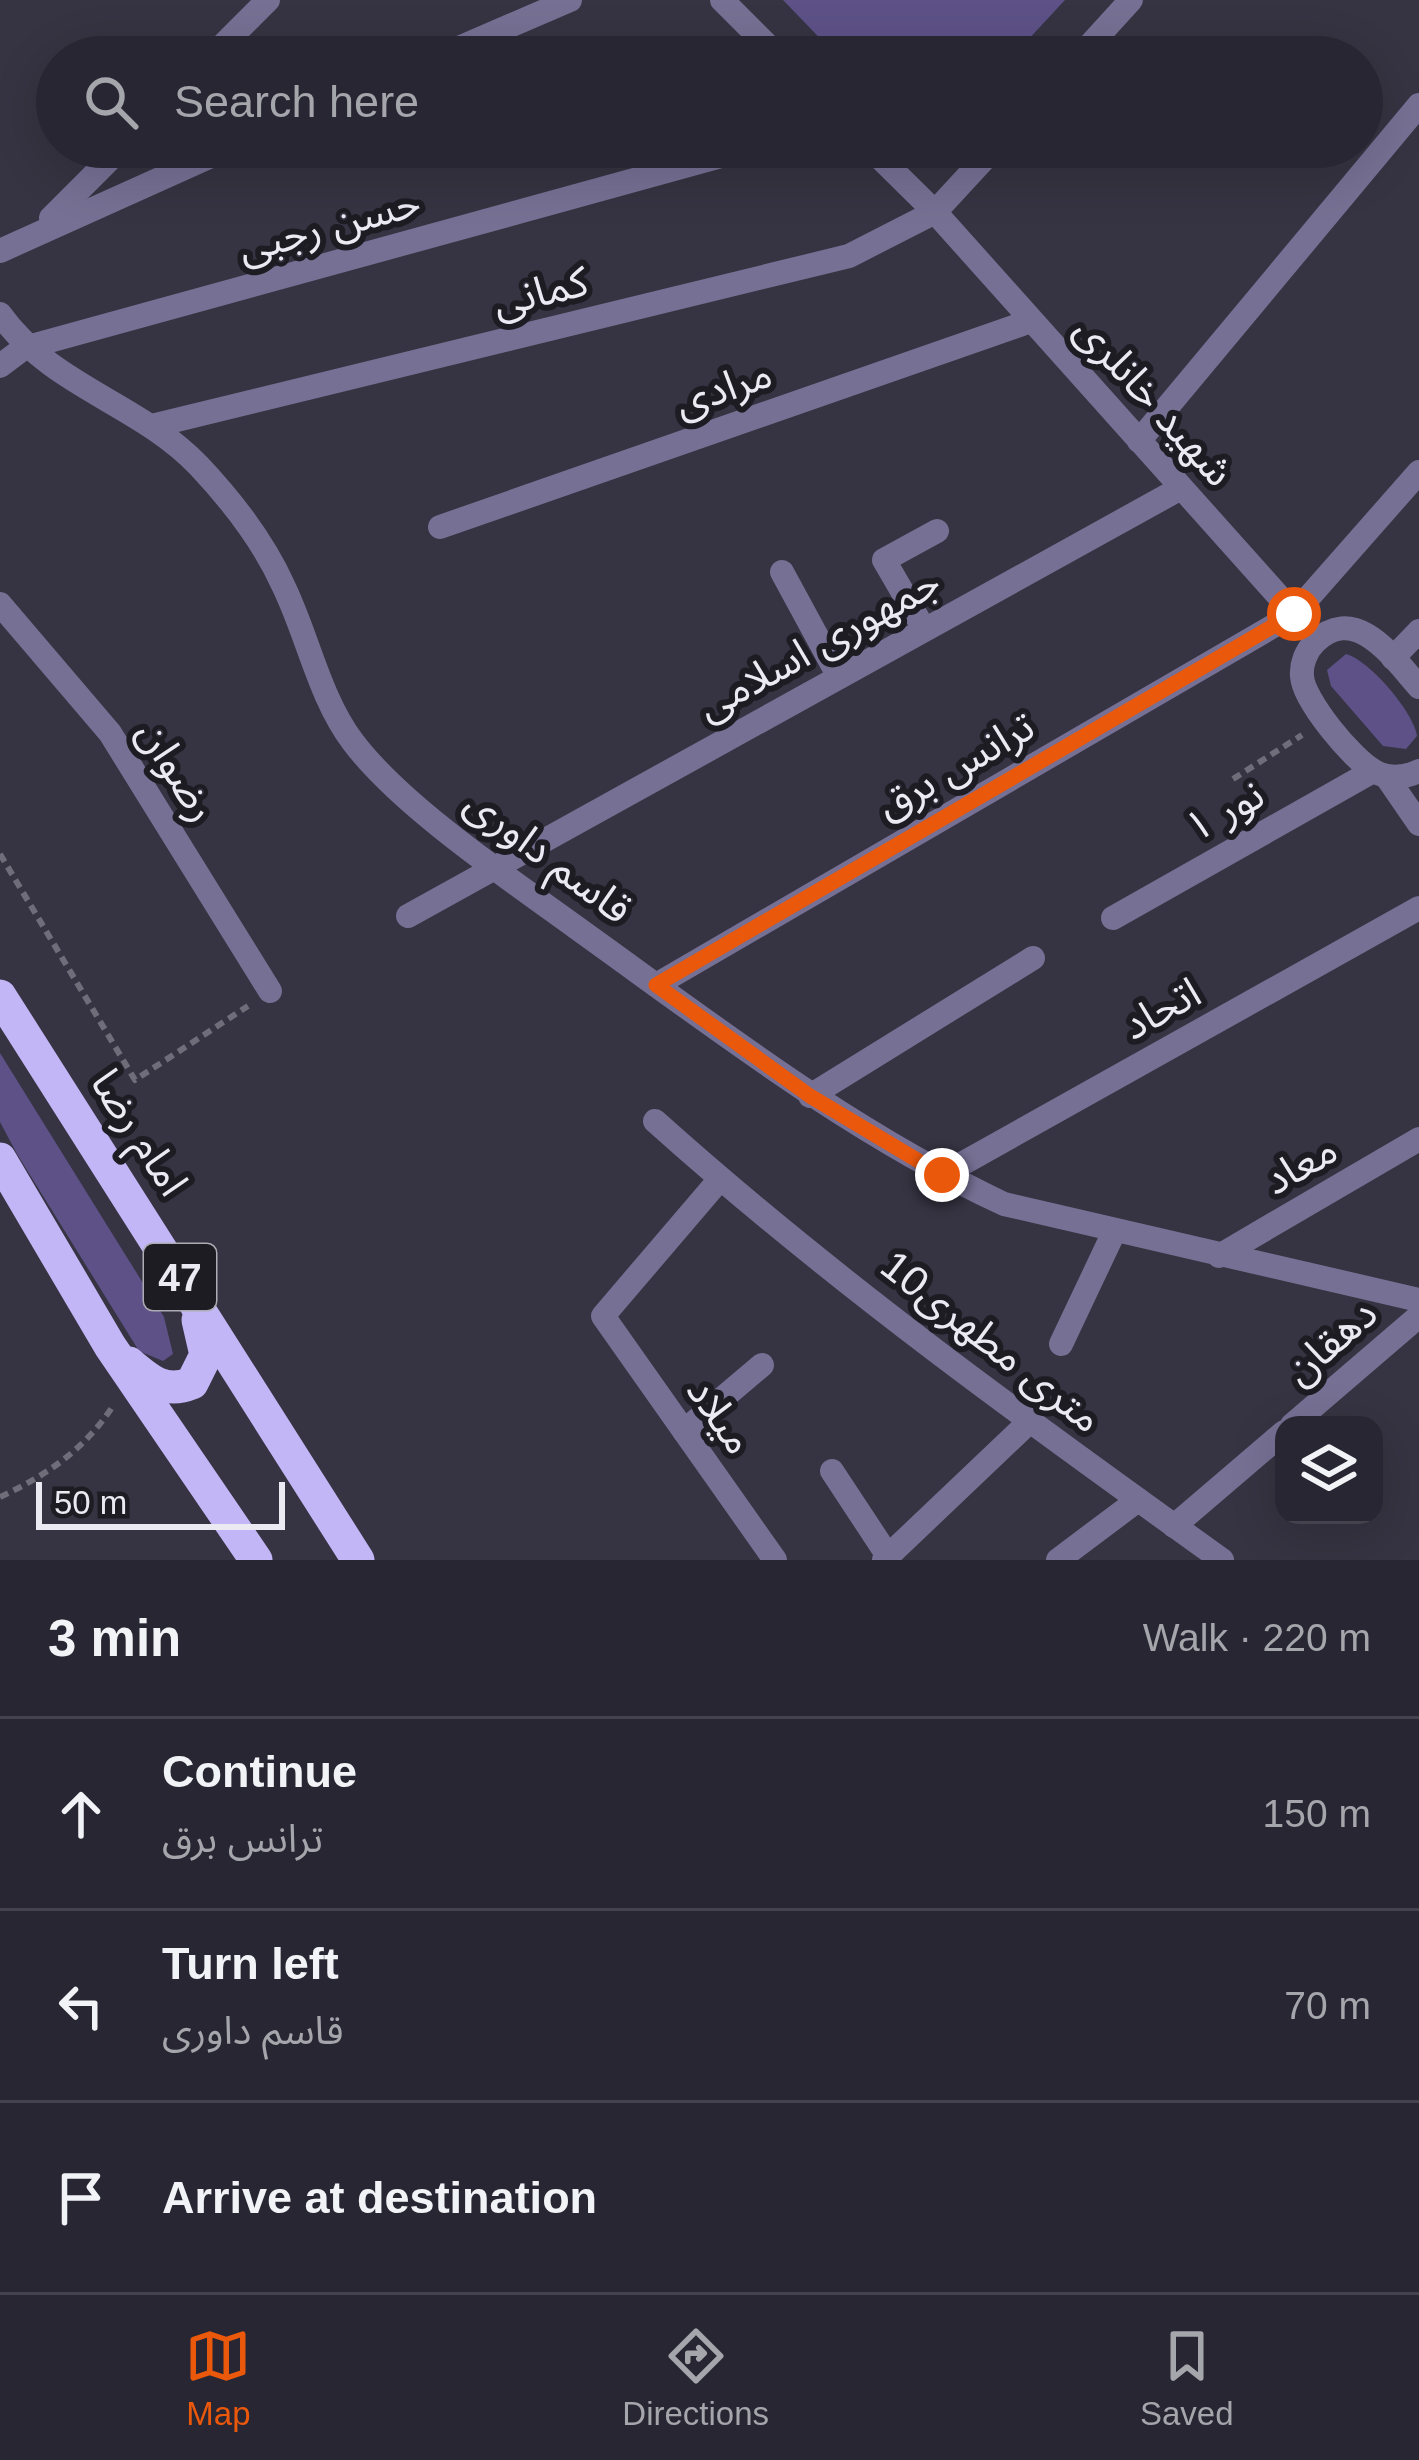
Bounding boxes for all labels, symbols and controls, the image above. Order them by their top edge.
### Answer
search box [36,36,1383,168]
icon: search [78,69,144,135]
text: Search here [174,76,419,127]
street label: حسن رجبی [233,178,426,272]
street label: کمانی [488,257,593,327]
street label: شهید خانلری [1065,305,1243,496]
street label: مرادی [668,349,778,427]
street label: جمهوری اسلامی [689,557,948,730]
route start [1267,587,1321,641]
street label: ترانس برق [868,702,1043,830]
street label: رضوان [127,711,227,830]
street label: نور ۱ [1177,770,1272,852]
street label: قاسم داوری [452,778,641,939]
street label: اتحاد [1114,968,1208,1049]
street label: امام رضا [75,1061,198,1208]
street label: معاد [1256,1125,1345,1204]
route end [915,1148,969,1202]
street label: 10متری مطهری [872,1241,1111,1443]
road number: 47 [144,1244,216,1310]
street label: دهقان [1275,1289,1386,1395]
street label: میلاد [678,1368,764,1463]
map controls [1275,1416,1383,1524]
button: layers [1275,1416,1383,1524]
scale bar [36,1476,285,1529]
text: 50 m [54,1484,127,1521]
text: 3 min [48,1610,181,1667]
text: Walk · 220 m [1143,1616,1371,1659]
text: Continue [162,1746,357,1797]
icon: ahead [48,1781,114,1847]
text: 150 m [1263,1792,1371,1835]
text: ترانس برق [162,1817,323,1860]
text: Turn left [162,1938,339,1989]
icon: left [48,1973,114,2039]
text: 70 m [1284,1984,1371,2027]
text: قاسم داوری [162,2009,343,2052]
icon: arrive [48,2165,114,2231]
text: Arrive at destination [162,2172,597,2223]
tab: Map [185,2323,251,2433]
tab: Directions [622,2323,769,2433]
tab: Saved [1140,2323,1234,2433]

